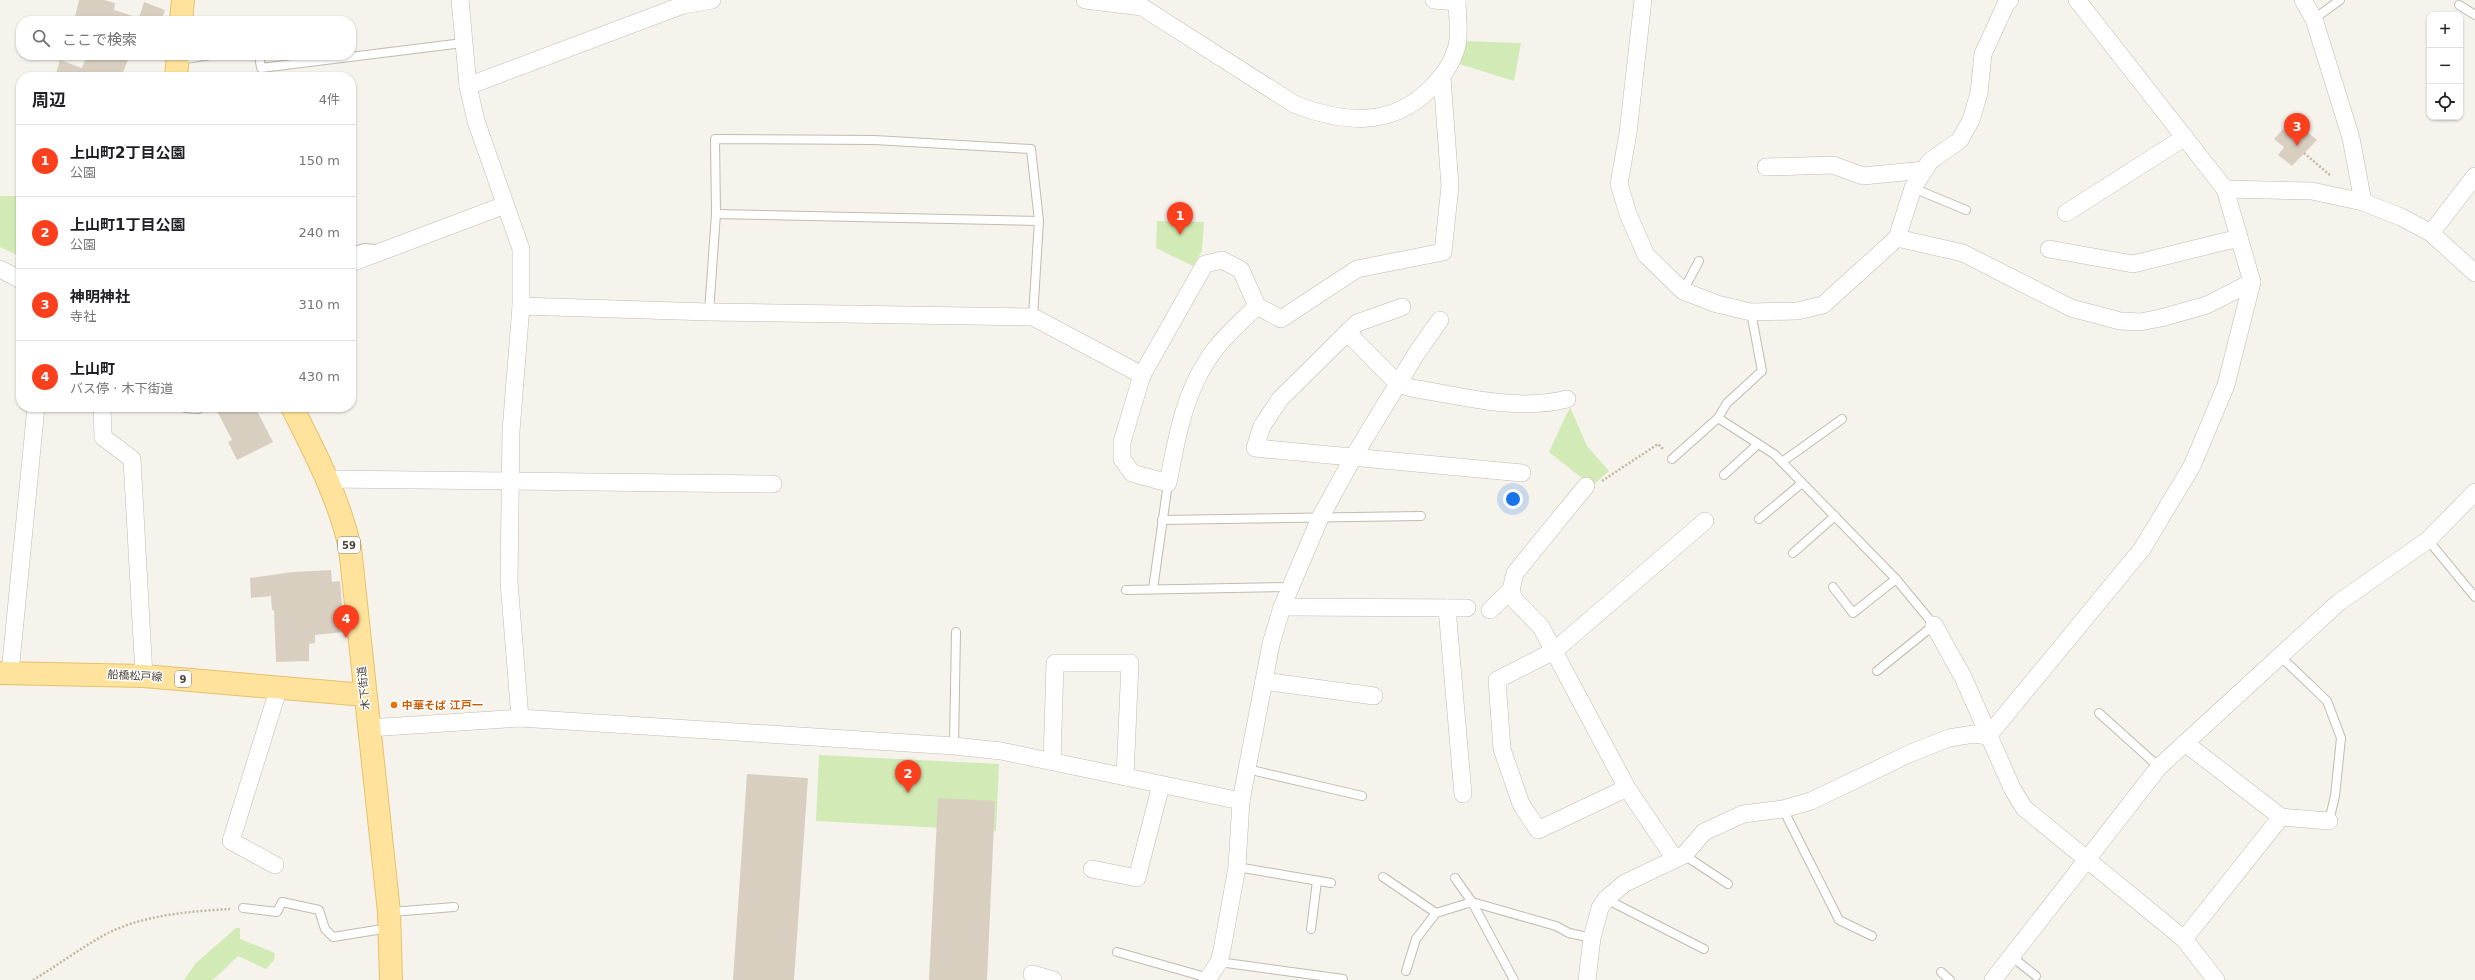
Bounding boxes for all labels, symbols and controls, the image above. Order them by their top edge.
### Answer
map controls [2427,12,2463,120]
button: + [2427,12,2463,48]
search box [16,16,356,60]
icon: search [30,27,52,49]
text: ここで検索 [62,31,137,49]
button: − [2427,48,2463,84]
button: locate [2427,84,2463,120]
text: 周辺 [32,90,66,110]
text: 4件 [319,92,340,107]
pin: 3 [2284,113,2310,146]
text: 上山町2丁目公園 [70,144,185,162]
text: 1 [40,153,50,168]
text: 150 m [298,153,340,168]
text: 公園 [70,165,96,180]
pin: 1 [1167,202,1193,235]
text: 上山町1丁目公園 [70,216,185,234]
text: 2 [40,225,50,240]
text: 240 m [298,225,340,240]
text: 公園 [70,237,96,252]
text: 神明神社 [70,288,130,306]
text: 3 [40,297,50,312]
text: 310 m [298,297,340,312]
text: 寺社 [70,309,96,324]
text: 上山町 [70,360,115,378]
text: 4 [40,369,50,384]
text: 430 m [298,369,340,384]
text: バス停 · 木下街道 [70,381,173,396]
your location [1503,489,1523,509]
road number: 59 [338,537,360,553]
pin: 4 [333,605,359,638]
street label: 木下街道 [355,665,373,711]
street label: 船橋松戸線 [107,668,163,684]
road number: 9 [175,671,191,687]
place label: 中華そば 江戸一 [402,699,483,712]
marker: 中華そば 江戸一 [389,700,399,710]
pin: 2 [895,760,921,793]

